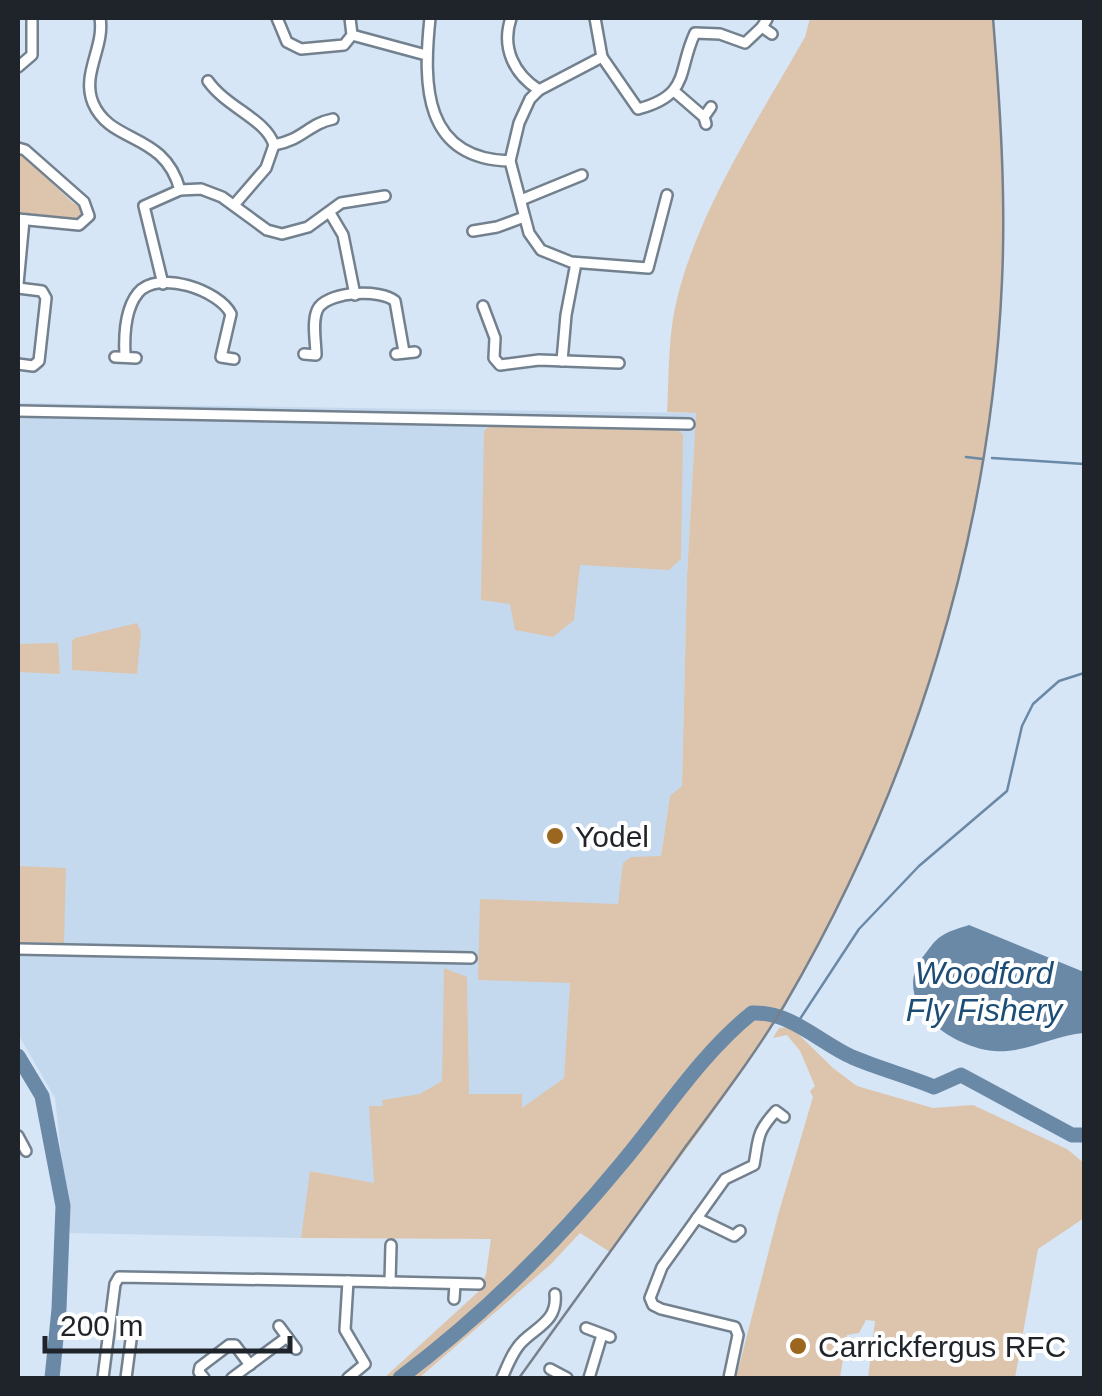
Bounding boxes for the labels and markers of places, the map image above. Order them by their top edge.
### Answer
place label: Yodel [575,820,649,853]
marker: Yodel [544,825,566,847]
place label: Carrickfergus RFC [818,1330,1066,1363]
marker: Carrickfergus RFC [787,1335,809,1357]

